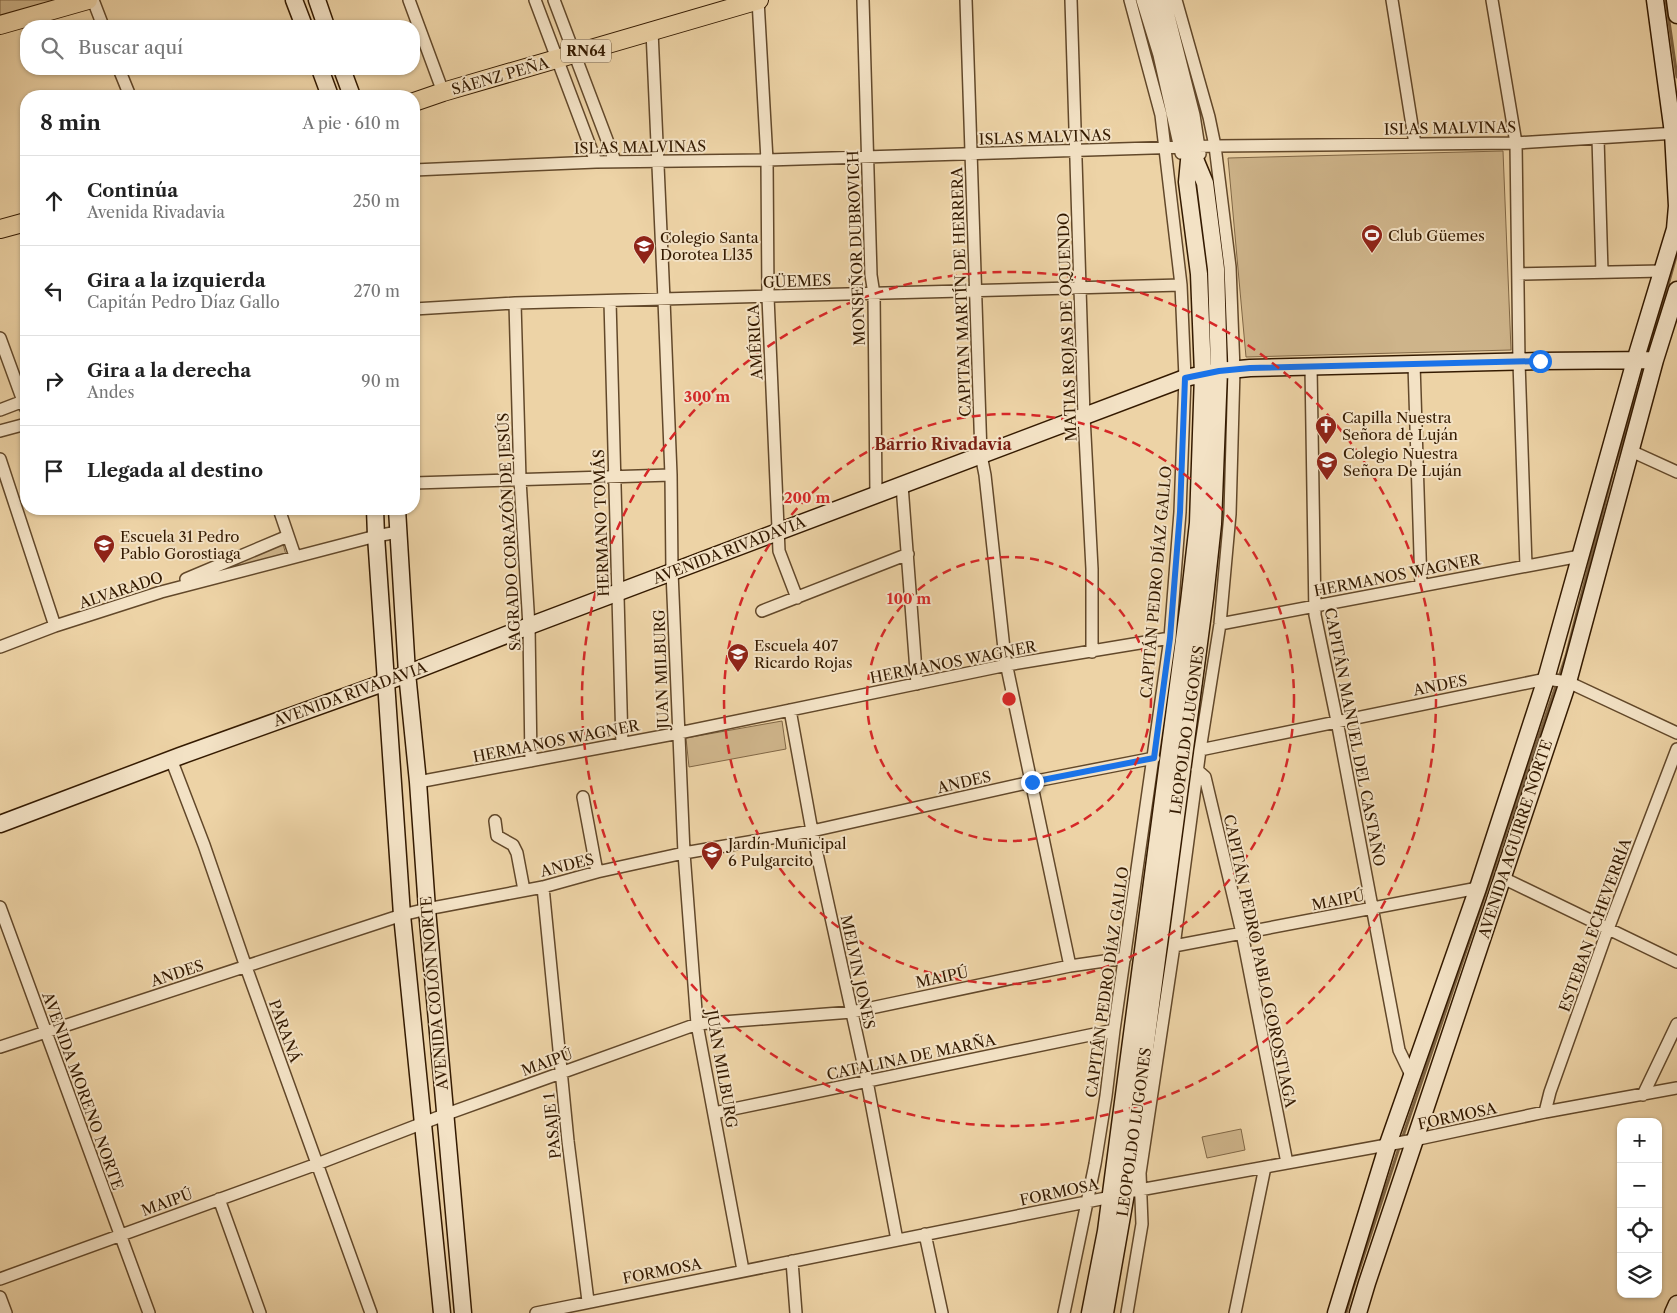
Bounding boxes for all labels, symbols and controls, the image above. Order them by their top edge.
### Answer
search box [20,20,420,75]
icon: search [38,34,66,62]
text: Buscar aquí [78,36,183,59]
road number: RN64 [561,40,611,62]
street label: SÁENZ PEÑA [449,53,552,99]
text: 8 min [40,110,101,135]
text: A pie · 610 m [302,113,400,133]
street label: ISLAS MALVINAS [1384,117,1516,139]
street label: ISLAS MALVINAS [979,125,1111,149]
street label: ISLAS MALVINAS [574,136,706,158]
street label: MONSEÑOR DUBROVICH [843,150,869,346]
street label: CAPITAN MARTÍN DE HERRERA [947,166,975,417]
text: Continúa [87,179,178,202]
icon: ahead [40,187,68,215]
text: 250 m [353,191,400,211]
text: Avenida Rivadavia [87,202,225,222]
street label: MATIAS ROJAS DE OQUENDO [1054,212,1080,442]
sports icon: Club Güemes [1360,223,1384,254]
place label: Club Güemes [1388,226,1485,245]
place label: Colegio Santa Dorotea Ll35 [660,228,759,264]
school or university icon: Colegio Santa Dorotea Ll35 [632,234,656,265]
text: Gira a la izquierda [87,269,266,292]
street label: GÜEMES [762,270,832,292]
icon: left [40,277,68,305]
text: 270 m [354,281,400,301]
text: Capitán Pedro Díaz Gallo [87,292,280,312]
street label: AMÉRICA [743,303,767,381]
route start [1529,350,1552,373]
text: Gira a la derecha [87,359,251,382]
icon: right [40,367,68,395]
text: 90 m [361,371,400,391]
text: Andes [87,382,135,402]
text: 300 m [684,387,730,406]
place label: Capilla Nuestra Señora de Luján [1342,408,1459,444]
street label: SAGRADO CORAZÓN DE JESÚS [493,412,525,652]
church icon: Capilla Nuestra Señora de Luján [1314,414,1338,445]
district label: Barrio Rivadavia [874,434,1013,454]
place label: Colegio Nuestra Señora De Luján [1343,444,1463,480]
street label: HERMANO TOMÁS [589,449,613,597]
school or university icon: Colegio Nuestra Señora De Luján [1315,450,1339,481]
icon: arrive [40,457,68,485]
text: Llegada al destino [87,459,263,482]
street label: CAPITÁN PEDRO DÍAZ GALLO [1136,465,1176,699]
text: 200 m [784,488,830,507]
street label: AVENIDA RIVADAVIA [649,512,809,588]
place label: Escuela 31 Pedro Pablo Gorostiaga [120,527,241,563]
school or university icon: Escuela 31 Pedro Pablo Gorostiaga [92,533,116,564]
street label: HERMANOS WAGNER [1312,549,1483,600]
street label: ALVARADO [76,567,165,613]
text: 100 m [887,589,931,608]
street label: CAPITÁN MANUEL DEL CASTAÑO [1321,606,1389,868]
street label: JUAN MILBURG [649,609,673,731]
place label: Escuela 407 Ricardo Rojas [754,636,853,672]
street label: HERMANOS WAGNER [868,636,1039,687]
school or university icon: Escuela 407 Ricardo Rojas [726,642,750,673]
street label: LEOPOLDO LUGONES [1166,644,1208,816]
street label: AVENIDA RIVADAVIA [270,657,430,731]
street label: ANDES [1410,670,1469,700]
centre of rings [1000,690,1018,708]
street label: HERMANOS WAGNER [471,715,642,766]
street label: AVENIDA AGUIRRE NORTE [1474,737,1556,942]
street label: ANDES [934,767,993,798]
route end [1021,771,1044,794]
street label: CAPITÁN PEDRO PABLO GOROSTIAGA [1220,813,1301,1110]
place label: Jardín Municipal 6 Pulgarcito [726,834,847,870]
street label: ESTEBAN ECHEVERRÍA [1555,835,1636,1014]
school or university icon: Jardín Municipal 6 Pulgarcito [700,840,724,871]
street label: ANDES [537,849,596,881]
street label: CAPITÁN PEDRO DÍAZ GALLO [1081,865,1133,1099]
street label: MAIPÚ [1310,886,1366,914]
street label: AVENIDA COLÓN NORTE [416,895,452,1092]
street label: MELVIN JONES [837,913,879,1031]
street label: ANDES [147,955,206,991]
street label: MAIPÚ [914,962,970,992]
street label: AVENIDA MORENO NORTE [38,988,128,1193]
street label: PARANÁ [265,997,305,1066]
street label: JUAN MILBURG [702,1007,742,1129]
street label: CATALINA DE MARÑA [825,1030,998,1084]
street label: MAIPÚ [519,1044,576,1080]
street label: LEOPOLDO LUGONES [1113,1046,1155,1218]
street label: PASAJE 1 [539,1091,565,1160]
street label: FORMOSA [1416,1098,1499,1134]
map controls [1617,1118,1662,1298]
button: + [1617,1118,1662,1163]
button: − [1617,1163,1662,1208]
street label: FORMOSA [1018,1174,1101,1210]
street label: MAIPÚ [139,1184,196,1220]
button: locate [1617,1208,1662,1253]
button: layers [1617,1253,1662,1298]
street label: FORMOSA [621,1254,704,1288]

